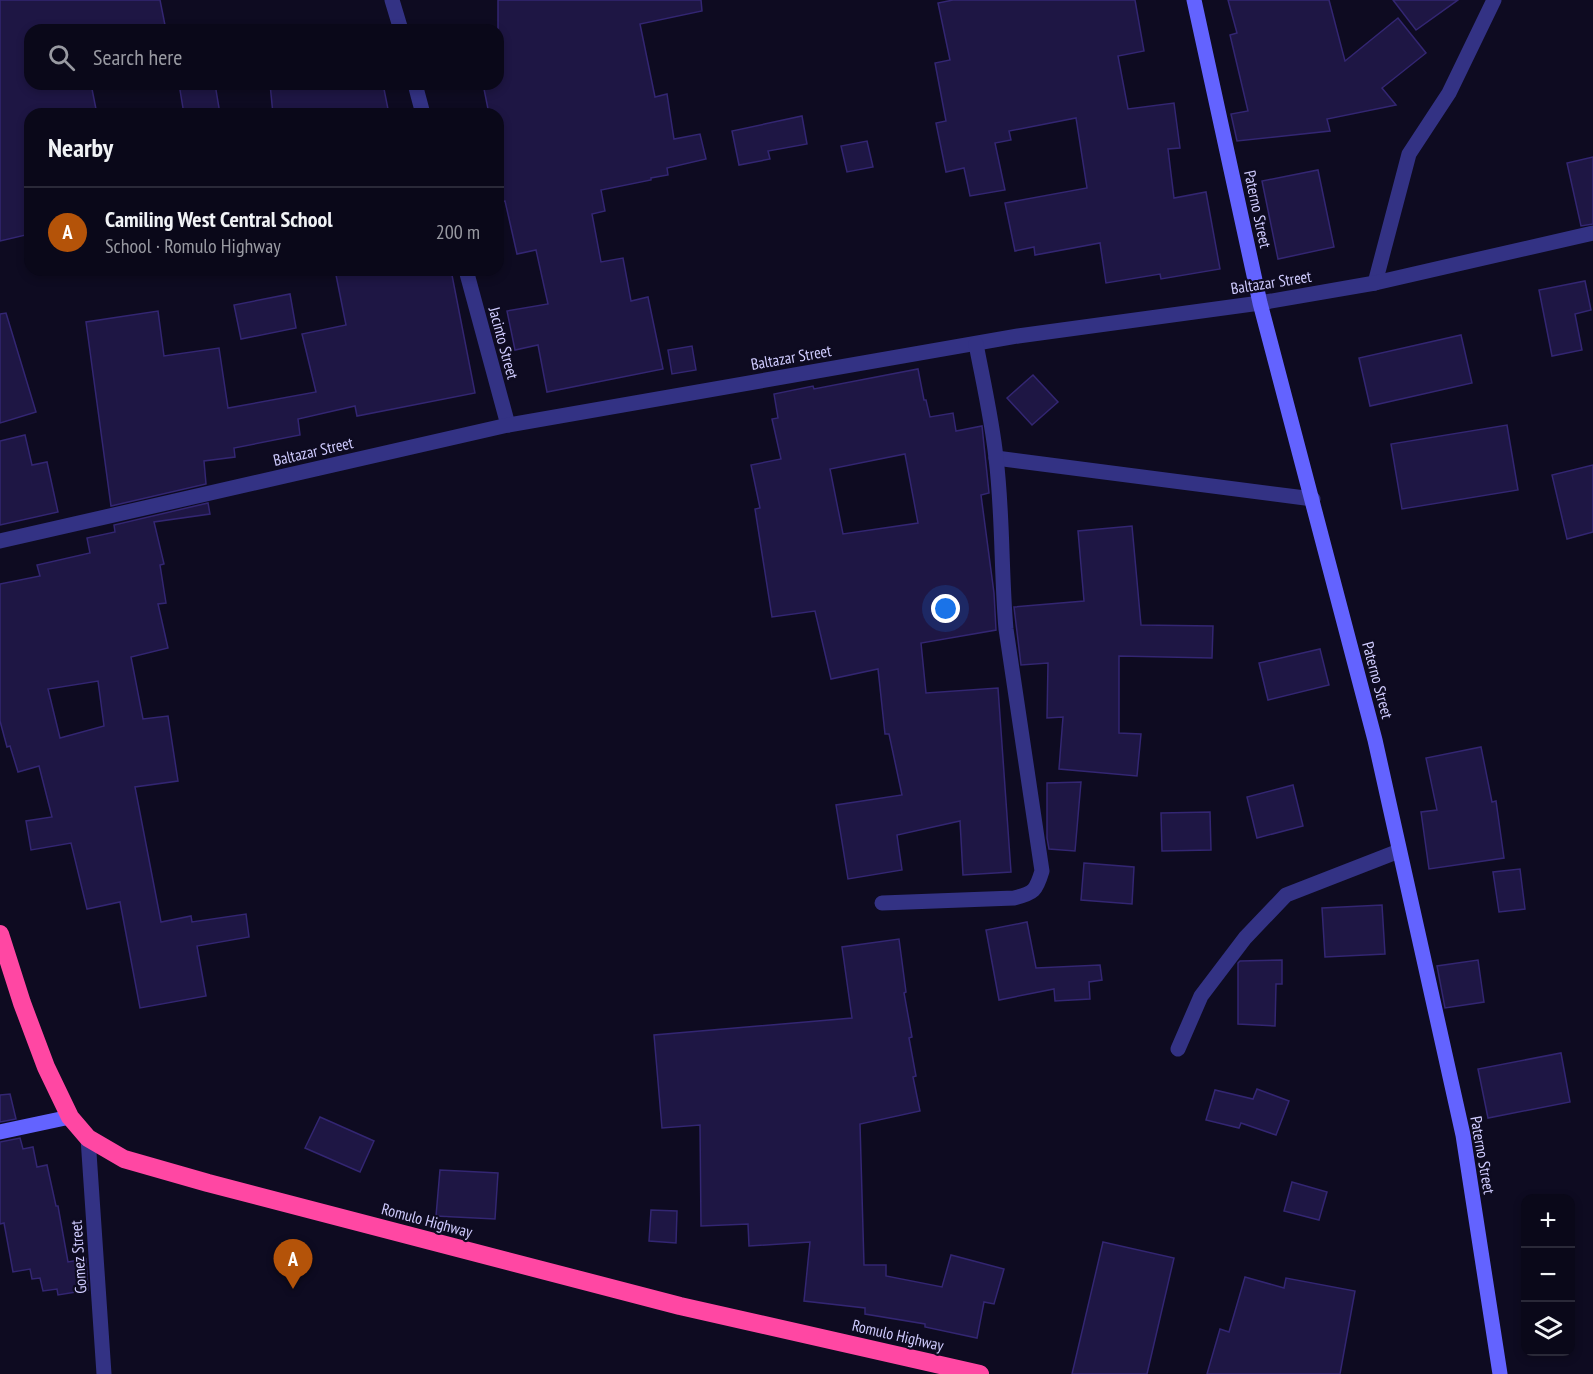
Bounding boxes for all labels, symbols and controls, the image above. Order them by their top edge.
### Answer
search box [24,24,504,90]
icon: search [45,41,78,74]
text: Search here [93,43,182,71]
text: Nearby [48,131,113,164]
street label: Paterno Street [1240,168,1276,250]
text: Camiling West Central School [105,205,333,233]
text: A [62,219,73,245]
text: 200 m [436,219,480,245]
text: School · Romulo Highway [105,233,281,259]
street label: Baltazar Street [1229,266,1313,298]
street label: Jacinto Street [484,304,523,382]
street label: Baltazar Street [749,340,833,374]
street label: Baltazar Street [271,432,356,470]
your location [931,594,960,623]
street label: Paterno Street [1358,639,1398,721]
street label: Paterno Street [1466,1114,1500,1196]
map controls [1521,1194,1575,1356]
button: + [1521,1194,1575,1248]
street label: Romulo Highway [379,1198,475,1242]
street label: Gomez Street [65,1219,91,1294]
pin: A [274,1240,312,1289]
button: − [1521,1248,1575,1302]
button: layers [1521,1302,1575,1356]
street label: Romulo Highway [850,1315,946,1355]

